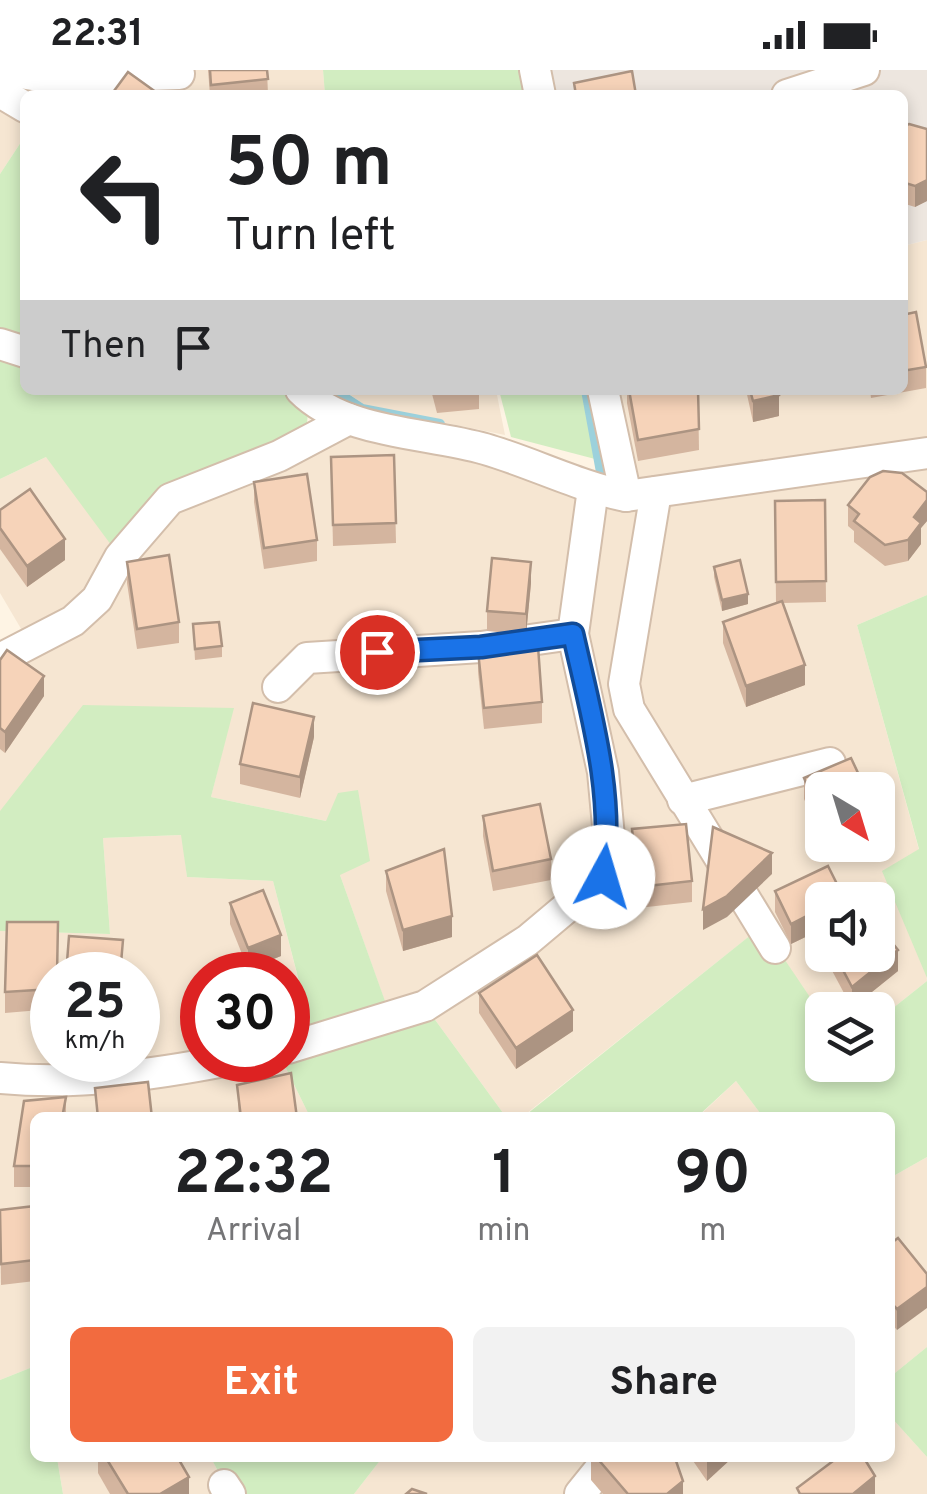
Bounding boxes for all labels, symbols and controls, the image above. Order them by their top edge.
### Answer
text: 22:31 [50,11,144,60]
text: 50 m [225,122,392,211]
icon: left [60,130,190,260]
text: Turn left [225,209,396,266]
icon: arrive [166,320,221,375]
text: Then [60,323,146,372]
pin [335,610,420,695]
icon: arrive [350,625,405,680]
north arrow [805,772,895,862]
map controls [805,772,895,1082]
position arrow [551,825,655,929]
button: sound [805,882,895,972]
speed limit sign: 30 [180,952,310,1082]
text: 25 [64,973,126,1036]
button: layers [805,992,895,1082]
text: km/h [65,1026,125,1058]
text: 22:32 [174,1139,333,1215]
text: 1 [492,1139,516,1215]
text: 90 [674,1139,751,1215]
text: Arrival [206,1212,301,1252]
text: min [477,1212,531,1252]
text: m [699,1212,726,1252]
button: Exit [70,1327,453,1442]
button: Share [473,1327,855,1442]

